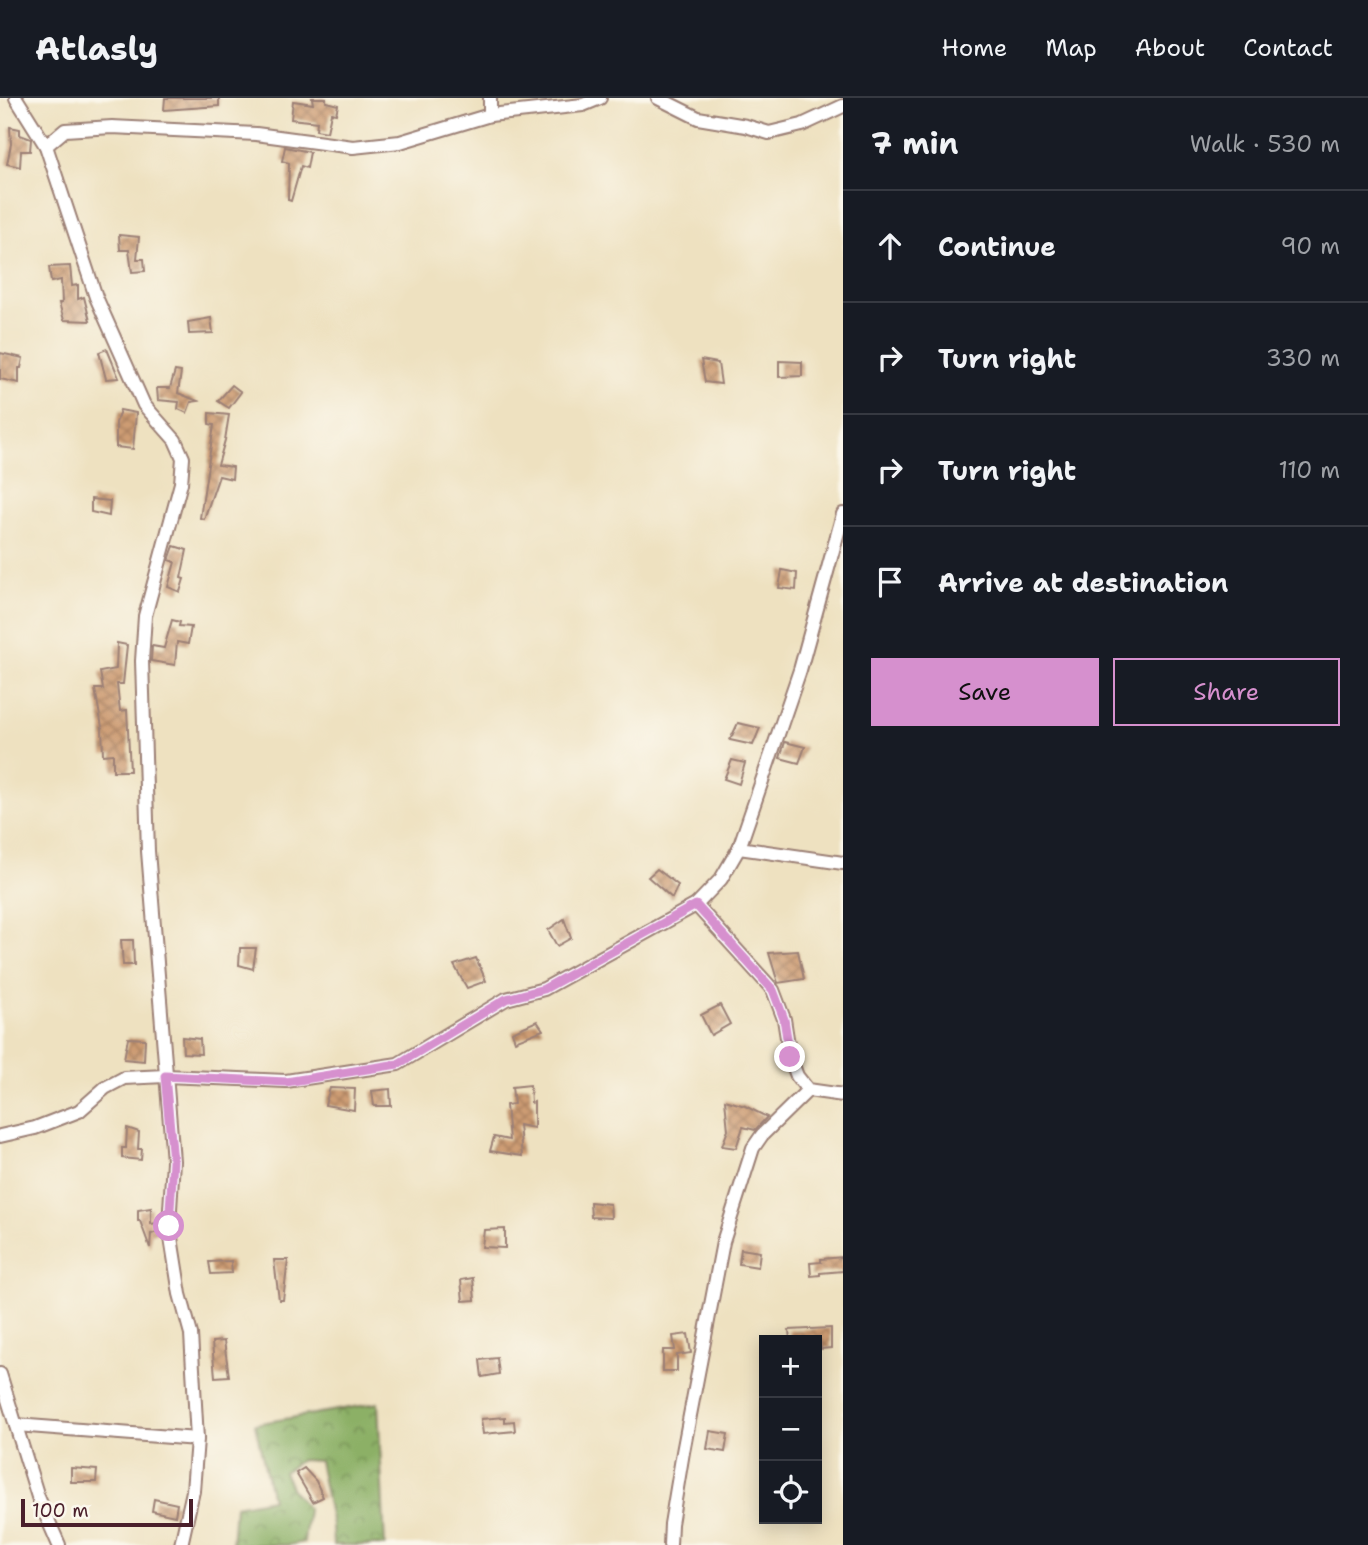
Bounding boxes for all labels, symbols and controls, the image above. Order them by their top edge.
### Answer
text: Atlasly [35,26,158,71]
text: Home [941,32,1007,64]
text: Map [1045,32,1097,64]
text: About [1135,32,1205,64]
text: Contact [1243,32,1333,64]
text: 7 min [871,123,958,164]
text: Walk · 530 m [1190,129,1340,159]
icon: ahead [871,227,909,265]
text: Continue [938,229,1056,264]
text: 90 m [1280,231,1340,261]
icon: right [871,339,909,377]
text: Turn right [938,341,1076,376]
text: 330 m [1266,343,1340,373]
icon: right [871,451,909,489]
text: Turn right [938,453,1076,488]
text: 110 m [1278,455,1340,485]
icon: arrive [871,563,909,601]
text: Arrive at destination [938,565,1228,600]
button: Save [871,658,1099,726]
button: Share [1113,658,1340,726]
route end [774,1041,805,1072]
route start [153,1210,184,1241]
map controls [759,1335,822,1524]
button: + [759,1335,822,1398]
button: − [759,1398,822,1461]
button: locate [759,1461,822,1524]
scale bar [21,1496,192,1528]
text: 100 m [32,1498,89,1523]

